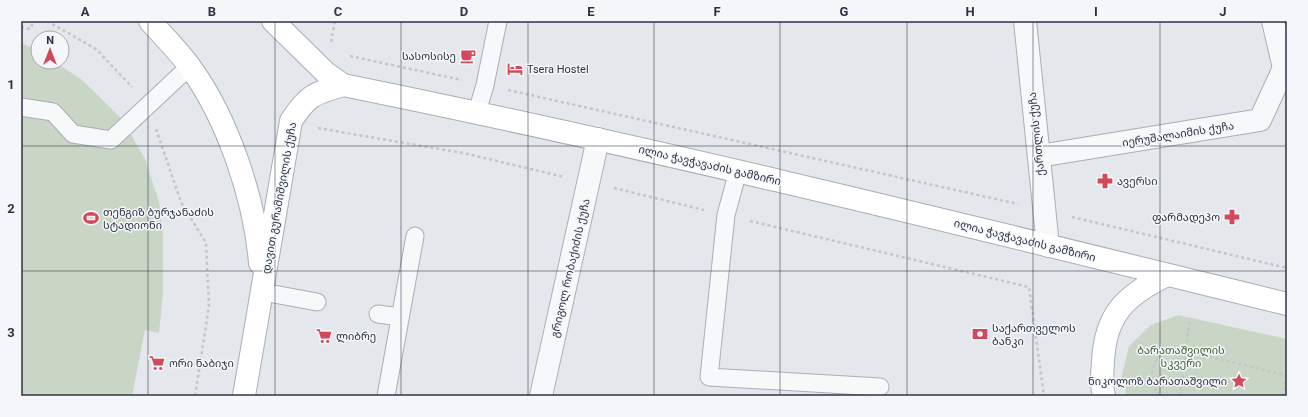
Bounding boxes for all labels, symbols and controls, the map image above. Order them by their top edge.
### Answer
text: A [81,4,90,19]
text: B [208,4,216,19]
text: C [334,4,343,19]
text: D [460,4,468,19]
text: E [587,4,595,19]
text: F [713,4,721,19]
text: G [840,4,849,19]
text: H [965,4,975,19]
text: I [1094,4,1098,19]
text: J [1219,4,1227,19]
north arrow [30,30,70,70]
text: N [46,34,54,47]
cafe icon: სასოსისე [459,47,477,65]
place label: სასოსისე [402,50,456,63]
hotel icon: Tsera Hostel [506,60,524,78]
place label: Tsera Hostel [527,63,589,76]
text: 1 [7,77,15,92]
street label: ქართლის ქუჩა [1026,91,1047,177]
street label: იერუშალაიმის ქუჩა [1121,119,1235,150]
street label: დავით გურამიშვილის ქუჩა [260,121,299,275]
street label: ილია ჭავჭავაძის გამზირი [637,143,782,188]
pharmacy icon: ავერსი [1096,172,1114,190]
place label: ავერსი [1117,175,1157,188]
street label: გრიგოლ რობაქიძის ქუჩა [548,197,593,339]
text: 2 [7,201,15,216]
place label: თენგიზ ბურჯანაძის სტადიონი [103,206,214,232]
pharmacy icon: ფარმადეპო [1223,208,1241,226]
sports icon: თენგიზ ბურჯანაძის სტადიონი [82,209,100,227]
place label: ფარმადეპო [1152,211,1220,224]
street label: ილია ჭავჭავაძის გამზირი [953,217,1097,264]
place label: საქართველოს ბანკი [992,322,1076,348]
text: 3 [7,325,15,340]
bank icon: საქართველოს ბანკი [971,325,989,343]
supermarket icon: ლიბრე [315,327,333,345]
place label: ლიბრე [336,330,376,343]
park label: ბარათაშვილის სკვერი [1137,344,1225,370]
supermarket icon: ორი ნაბიჯი [148,354,166,372]
place label: ორი ნაბიჯი [169,357,234,370]
place icon: ნიკოლოზ ბარათაშვილი [1230,372,1248,390]
place label: ნიკოლოზ ბარათაშვილი [1088,375,1227,388]

